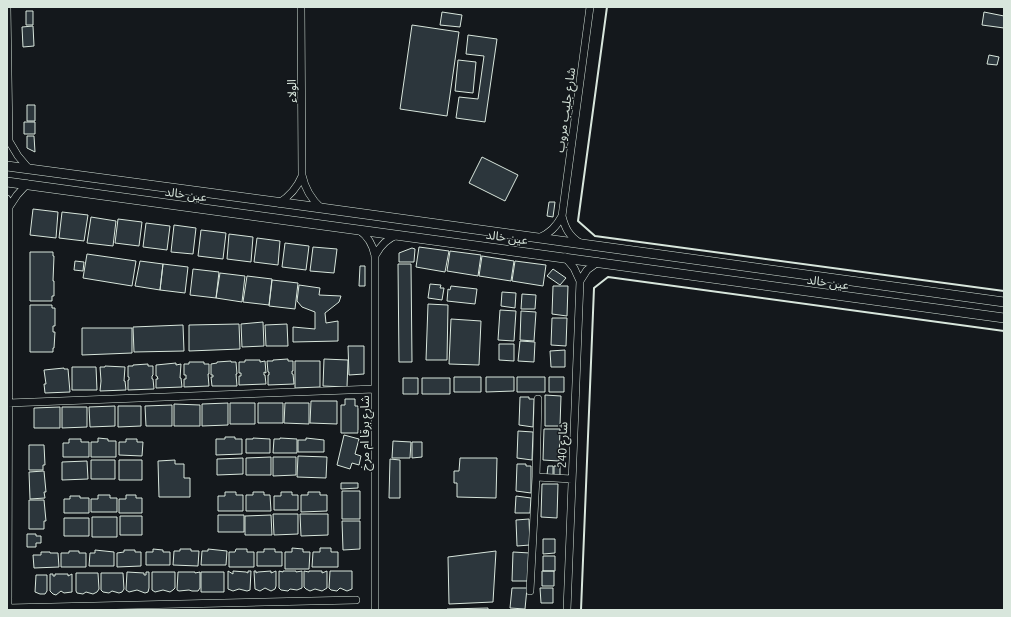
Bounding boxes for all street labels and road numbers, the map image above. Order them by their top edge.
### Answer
street label: شارع جليب مروب [553,67,580,154]
street label: الولاء [285,79,299,103]
street label: عين خالد [164,185,208,204]
street label: عين خالد [485,228,529,247]
street label: عين خالد [806,273,850,292]
street label: شارع برقا ام مرخ [358,395,374,471]
street label: شارع 240 [555,422,572,469]

